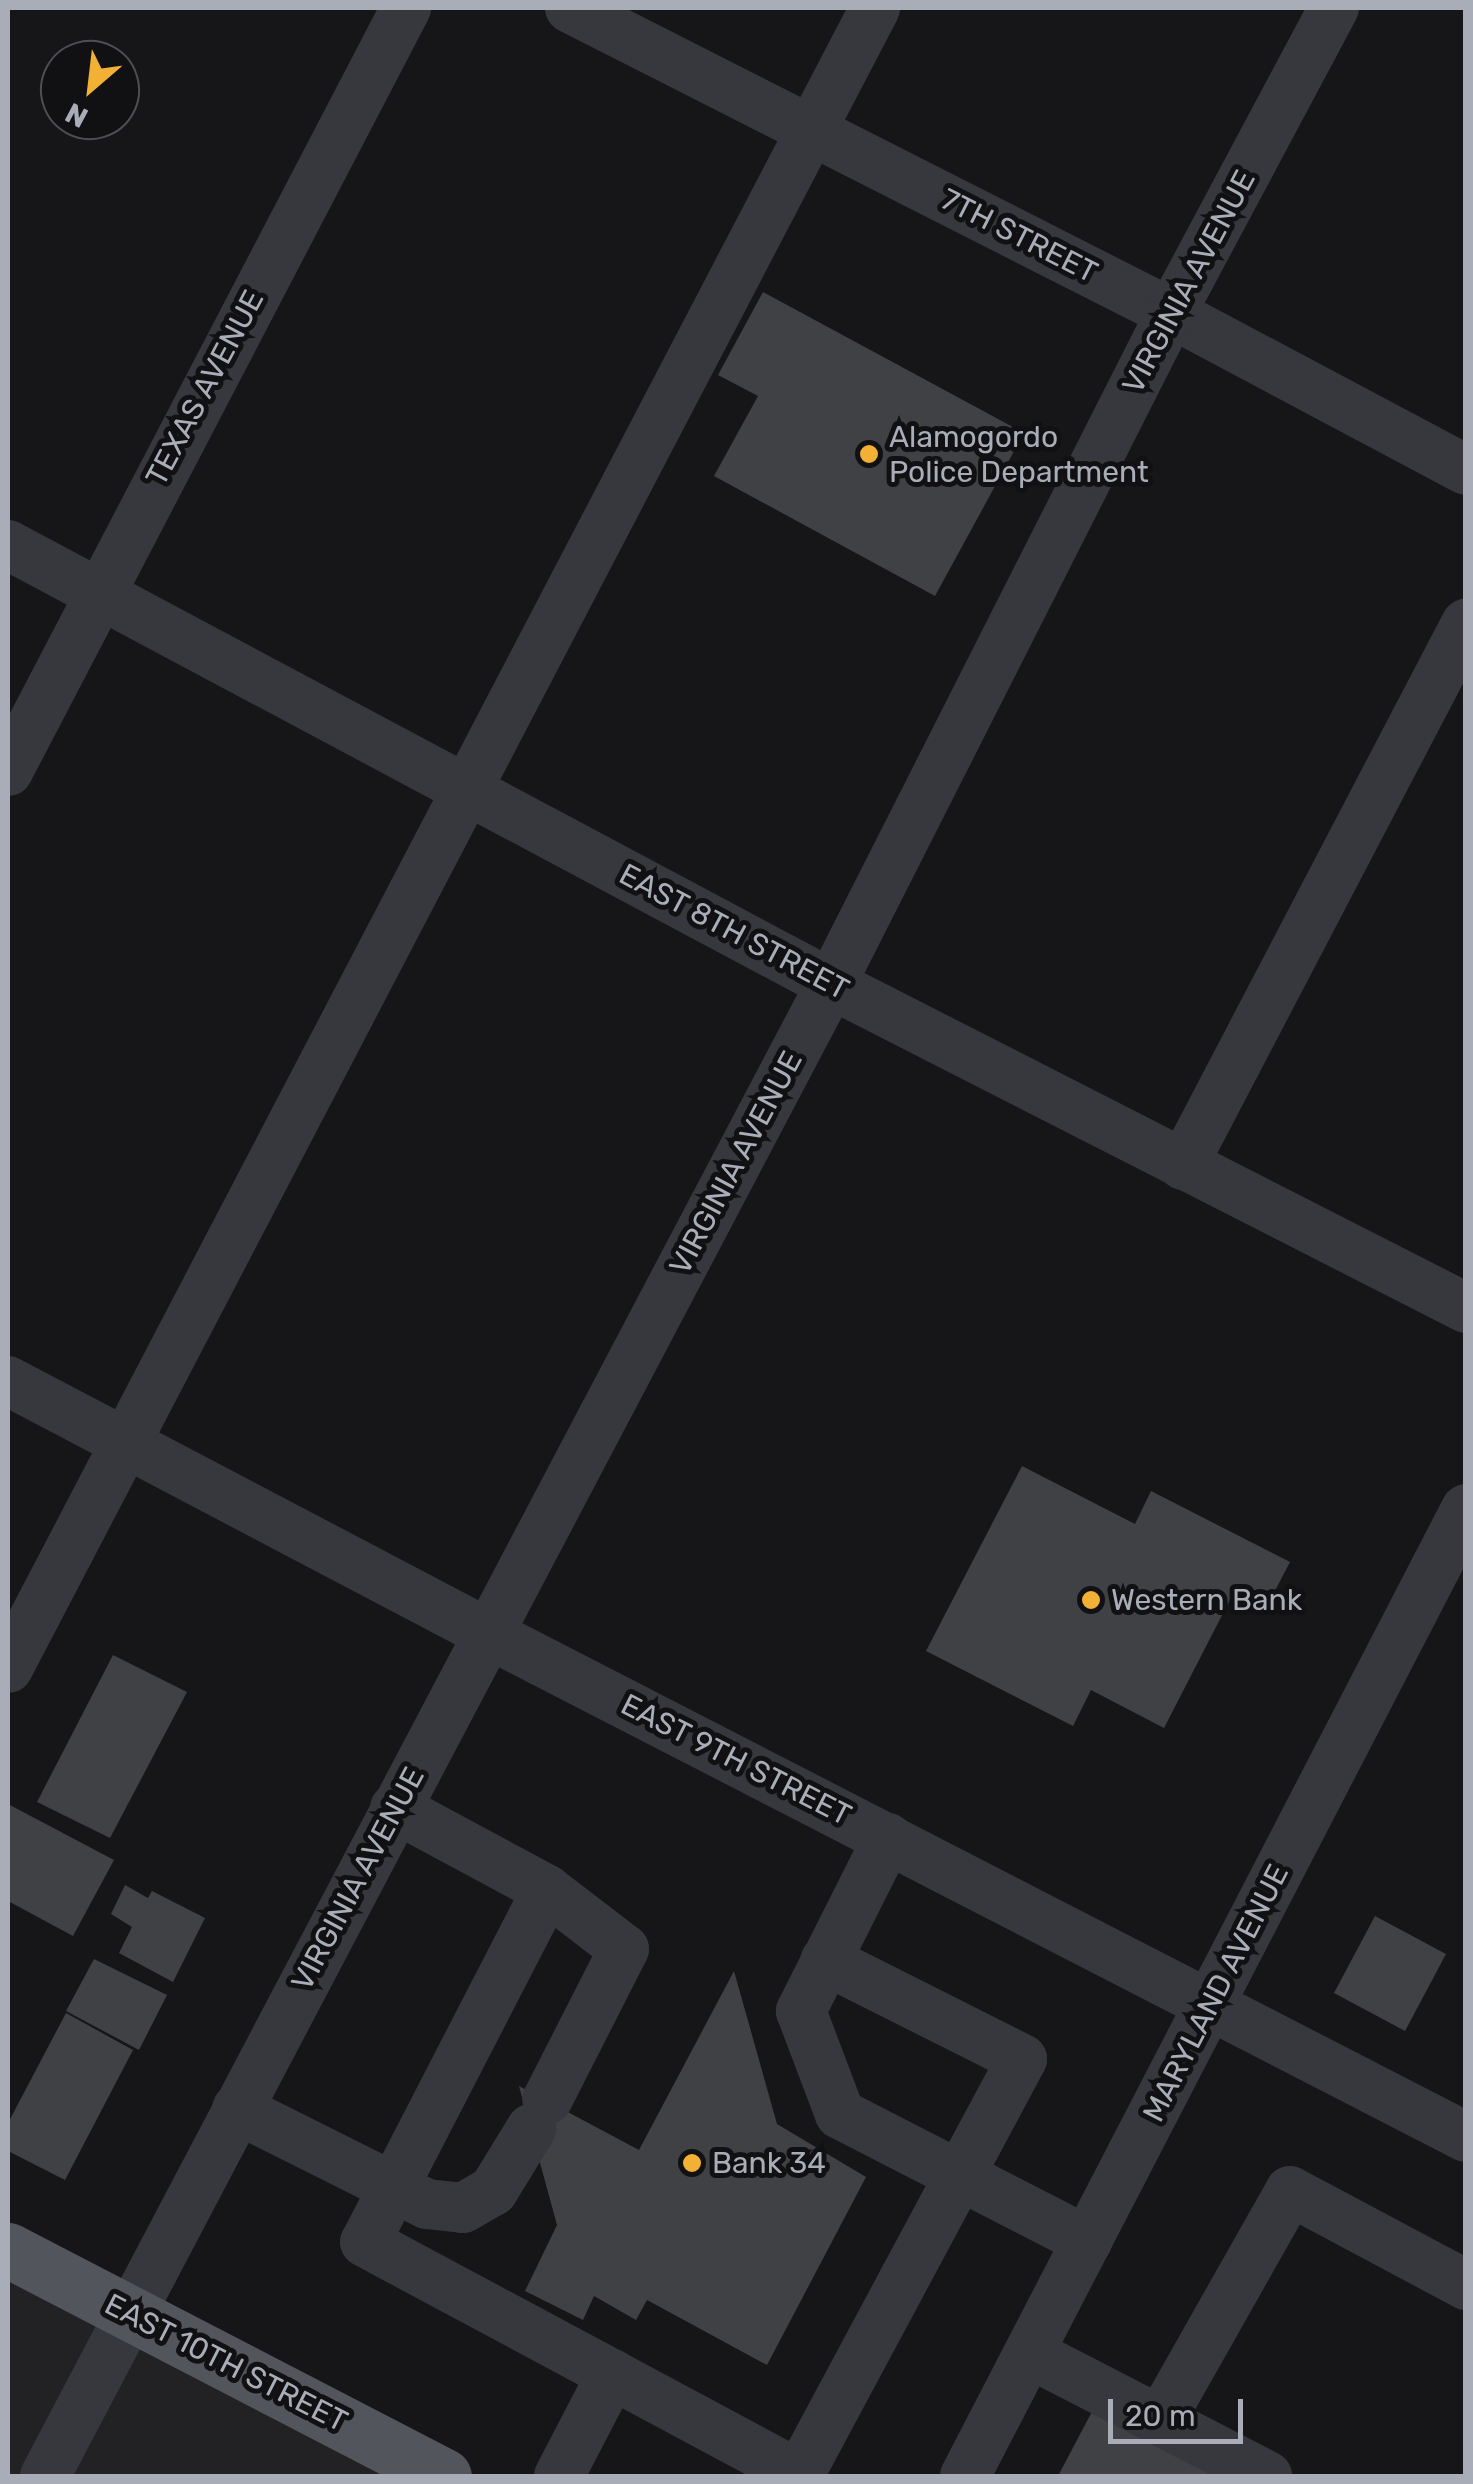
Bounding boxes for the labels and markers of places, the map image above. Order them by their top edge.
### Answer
place label: Alamogordo Police Department [889,419,1149,490]
marker: Alamogordo Police Department [858,443,880,465]
place label: Western Bank [1111,1582,1302,1618]
marker: Western Bank [1080,1589,1102,1611]
place label: Bank 34 [712,2145,826,2181]
marker: Bank 34 [681,2152,703,2174]

